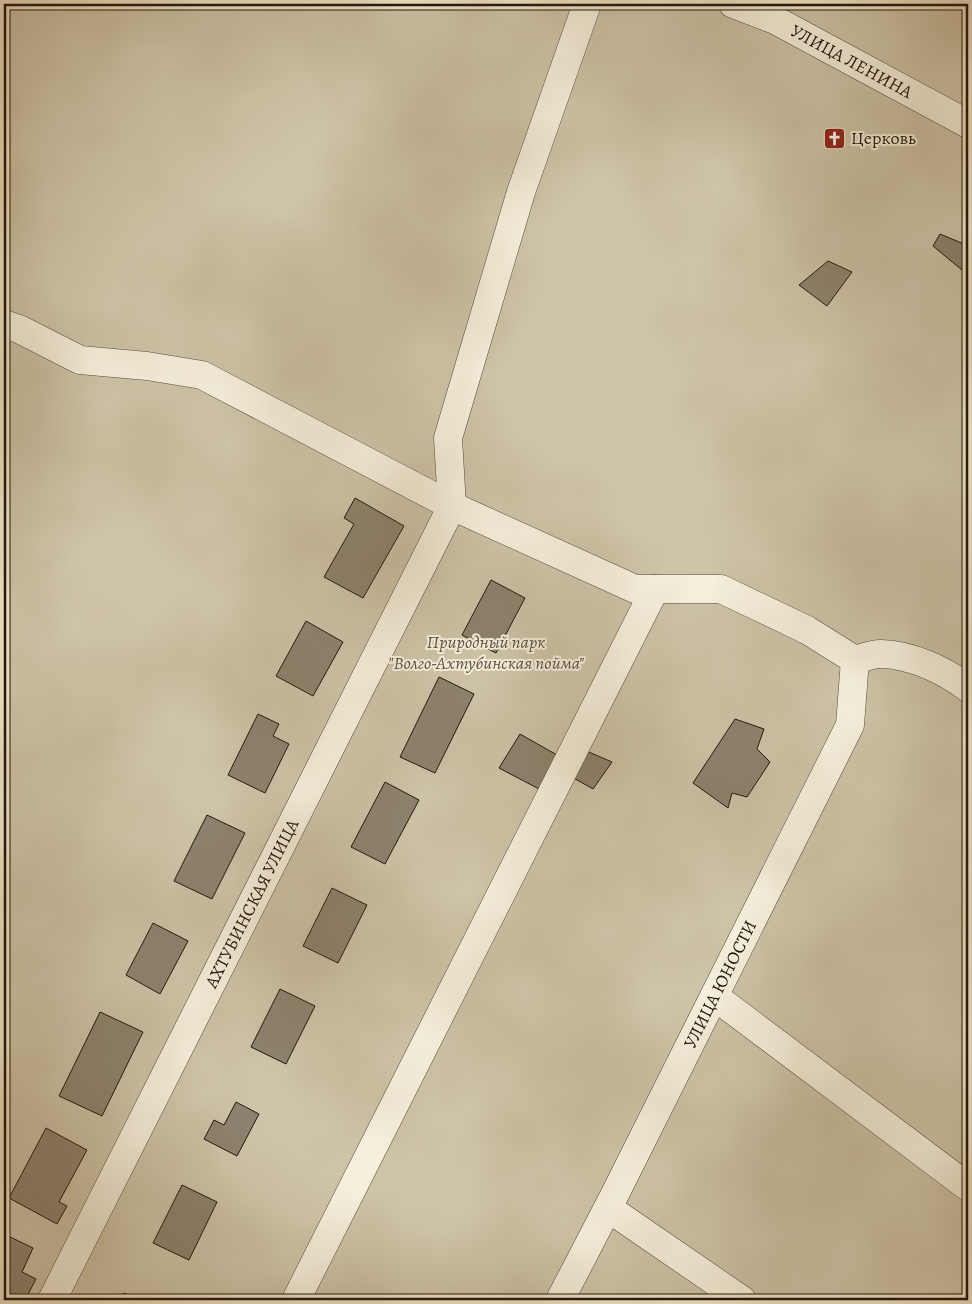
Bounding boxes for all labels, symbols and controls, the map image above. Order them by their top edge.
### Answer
street label: УЛИЦА ЛЕНИНА [786,19,917,104]
church icon: Церковь [823,126,847,150]
place label: Церковь [851,126,916,150]
park label: Природный парк "Волго-Ахтубинская пойма" [388,630,585,675]
street label: АХТУБИНСКАЯ УЛИЦА [199,815,305,993]
street label: УЛИЦА ЮНОСТИ [678,916,762,1052]

